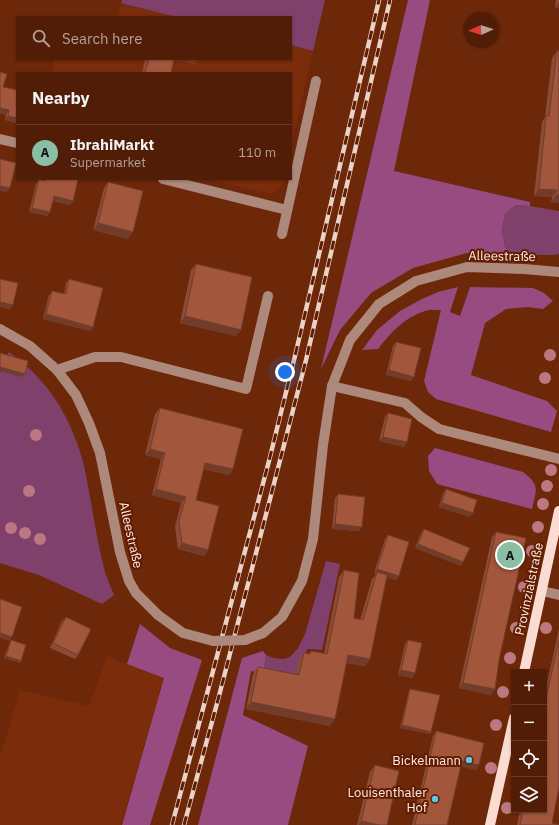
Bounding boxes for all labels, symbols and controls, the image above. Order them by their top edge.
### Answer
north arrow [463,12,499,48]
search box [16,16,292,60]
icon: search [30,27,52,49]
text: Search here [62,29,142,48]
text: Nearby [32,87,90,109]
text: IbrahiMarkt [70,135,154,154]
text: A [41,144,49,161]
text: 110 m [238,144,276,161]
text: Supermarket [70,154,146,171]
street label: Alleestraße [468,247,536,265]
your location [275,362,295,382]
street label: Alleestraße [115,500,147,570]
pin: A [497,540,523,570]
street label: Provinzialstraße [511,541,547,637]
map controls [511,669,547,813]
button: + [511,669,547,705]
button: − [511,705,547,741]
button: locate [511,741,547,777]
place label: Bickelmann [392,752,461,769]
marker: Bickelmann [464,755,474,765]
button: layers [511,777,547,813]
place label: Louisenthaler Hof [348,784,427,816]
marker: Louisenthaler Hof [430,794,440,804]

